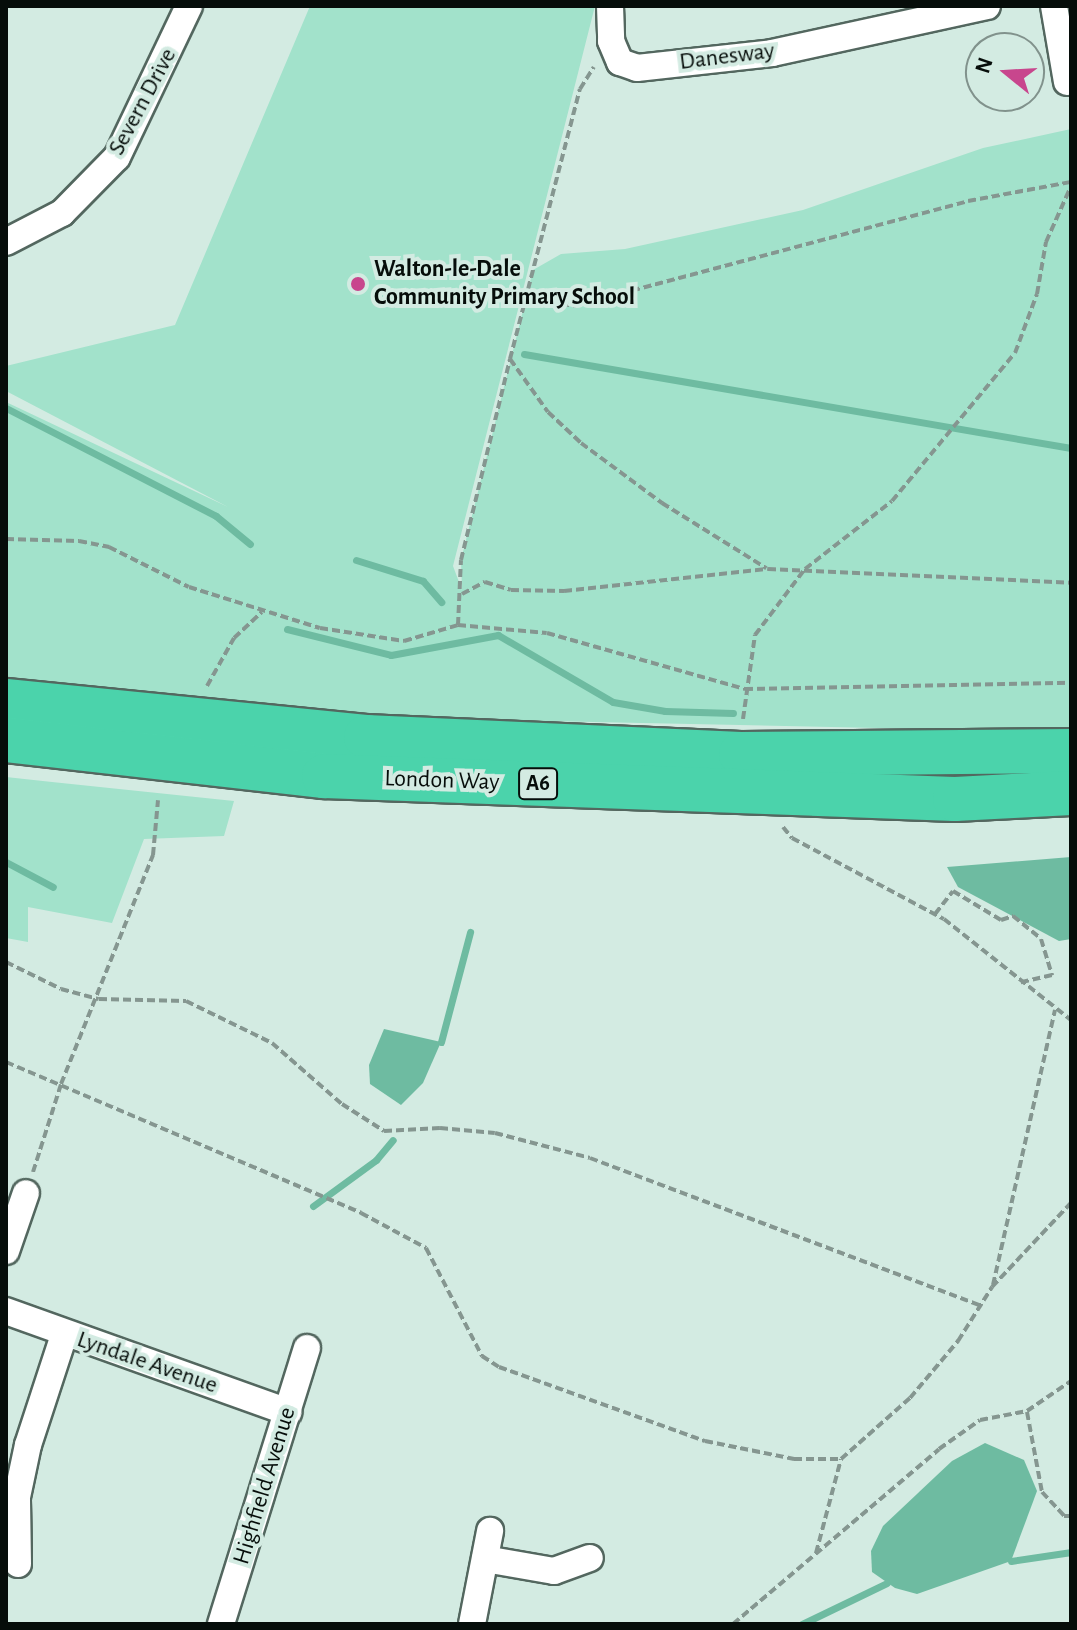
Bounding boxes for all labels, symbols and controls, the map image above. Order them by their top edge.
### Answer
north arrow [965,32,1045,112]
street label: Danesway [678,37,776,77]
street label: Severn Drive [103,44,183,160]
text: N [971,55,997,76]
place label: Walton-le-Dale Community Primary School [374,256,635,312]
marker: Walton-le-Dale Community Primary School [349,275,367,293]
street label: London Way [384,765,500,797]
road number: A6 [518,766,558,802]
street label: Lyndale Avenue [73,1326,221,1400]
street label: Highfield Avenue [227,1404,303,1568]

